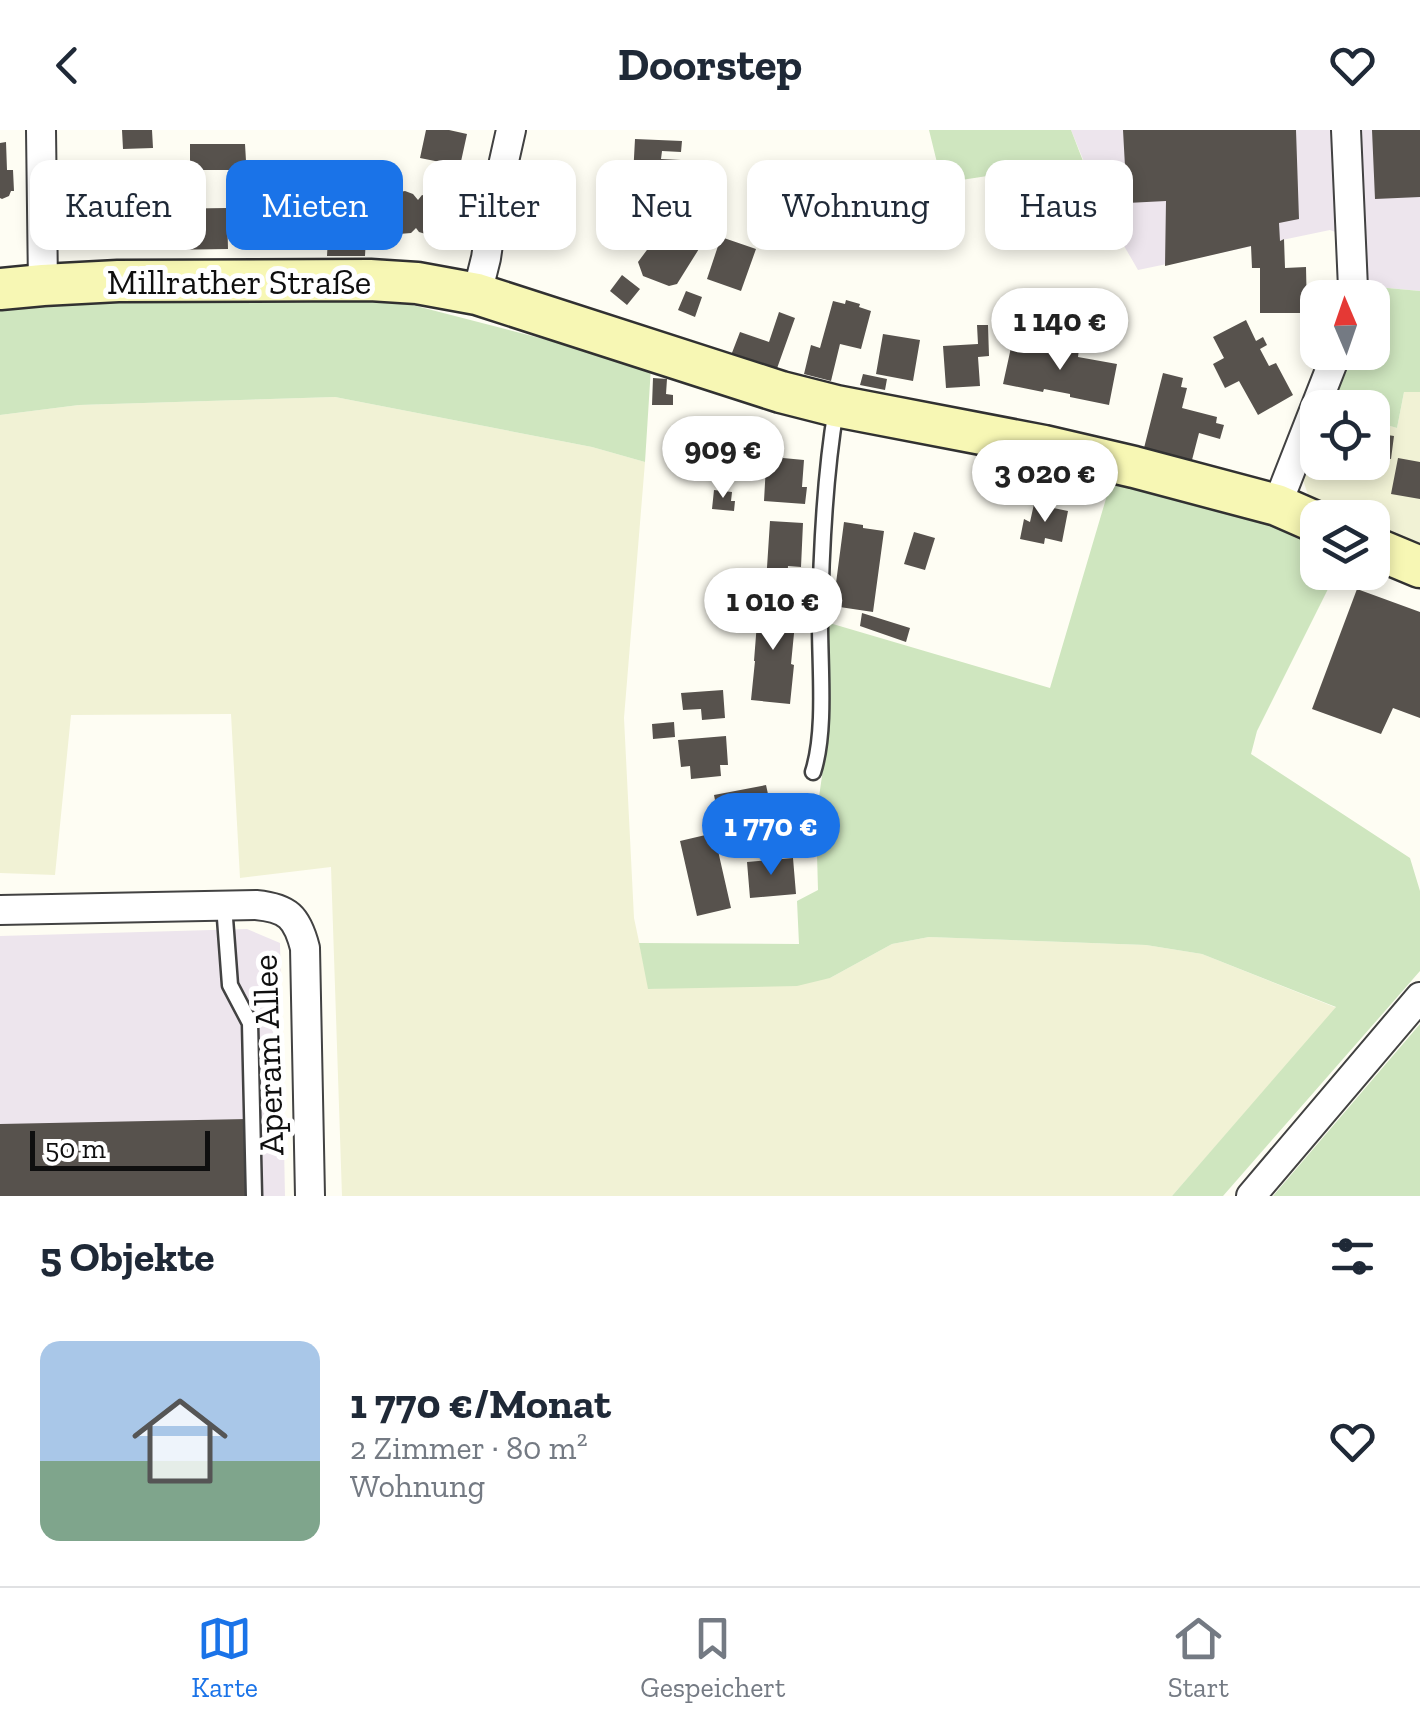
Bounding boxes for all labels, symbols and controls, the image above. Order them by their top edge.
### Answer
icon: back [40,38,95,93]
text: Doorstep [618,38,802,92]
icon: heart [1325,38,1380,93]
chip: Kaufen [30,160,206,250]
chip: Mieten [226,160,403,250]
chip: Filter [423,160,576,250]
chip: Neu [596,160,727,250]
chip: Wohnung [747,160,965,250]
chip: Haus [985,160,1133,250]
street label: Millrather Straße [107,261,371,303]
north arrow [1300,280,1390,370]
map controls [1300,280,1390,590]
pin: 1 140 € [968,288,1152,373]
text: 1 140 € [1013,301,1107,339]
button: locate [1300,390,1390,480]
pin: 909 € [653,416,793,501]
text: 909 € [684,429,762,467]
pin: 3 020 € [953,440,1137,525]
text: 3 020 € [994,453,1096,491]
button: layers [1300,500,1390,590]
pin: 1 010 € [681,568,865,653]
text: 1 010 € [726,581,820,619]
pin: 1 770 € [679,793,863,878]
text: 1 770 € [724,806,818,844]
street label: Aperam Allee [244,954,292,1156]
scale bar [30,1126,210,1170]
text: 50 m [45,1132,106,1165]
icon: filters [1325,1229,1380,1284]
text: 5 Objekte [40,1231,214,1282]
text: 1 770 €/Monat [350,1378,611,1429]
icon: home [120,1381,240,1501]
icon: heart [1325,1414,1380,1469]
text: 2 Zimmer · 80 m² [350,1429,588,1467]
text: Wohnung [350,1467,485,1505]
tab: Karte [191,1611,258,1704]
tab: Gespeichert [640,1611,785,1704]
tab: Start [1168,1611,1229,1704]

